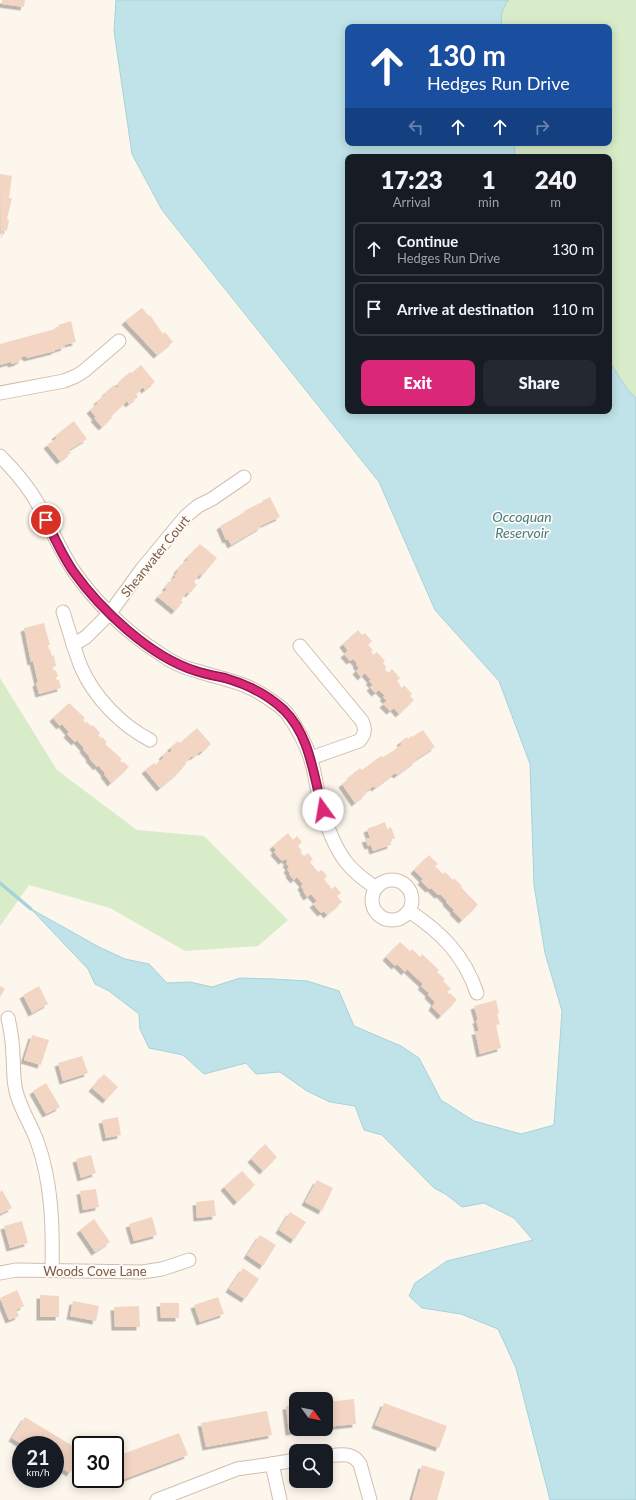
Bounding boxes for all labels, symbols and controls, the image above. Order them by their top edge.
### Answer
text: 130 m [427,38,506,72]
icon: ahead [361,40,413,92]
text: Hedges Run Drive [427,72,570,94]
icon: left [405,116,427,138]
icon: ahead [447,116,469,138]
icon: ahead [489,116,511,138]
icon: right [531,116,553,138]
text: 17:23 [381,165,443,194]
text: 1 [482,165,496,194]
text: 240 [535,165,576,194]
text: Arrival [393,194,430,210]
text: min [478,194,499,210]
text: m [550,194,561,210]
text: Continue [397,232,458,250]
icon: ahead [363,238,385,260]
text: 130 m [552,240,594,258]
text: Hedges Run Drive [397,250,500,266]
icon: arrive [363,298,385,320]
text: Arrive at destination [397,300,534,318]
text: 110 m [552,300,594,318]
button: Exit [361,360,475,406]
button: Share [483,360,596,406]
pin [29,503,63,537]
water label: Occoquan Reservoir [492,508,552,541]
icon: arrive [35,509,57,531]
street label: Shearwater Court [117,512,193,600]
position arrow [302,789,344,831]
street label: Woods Cove Lane [43,1263,147,1279]
north arrow [289,1392,333,1436]
map controls [289,1392,333,1488]
speed limit sign: 30 [72,1436,124,1488]
button: search [289,1444,333,1488]
text: 21 [26,1445,50,1469]
text: km/h [26,1466,50,1478]

